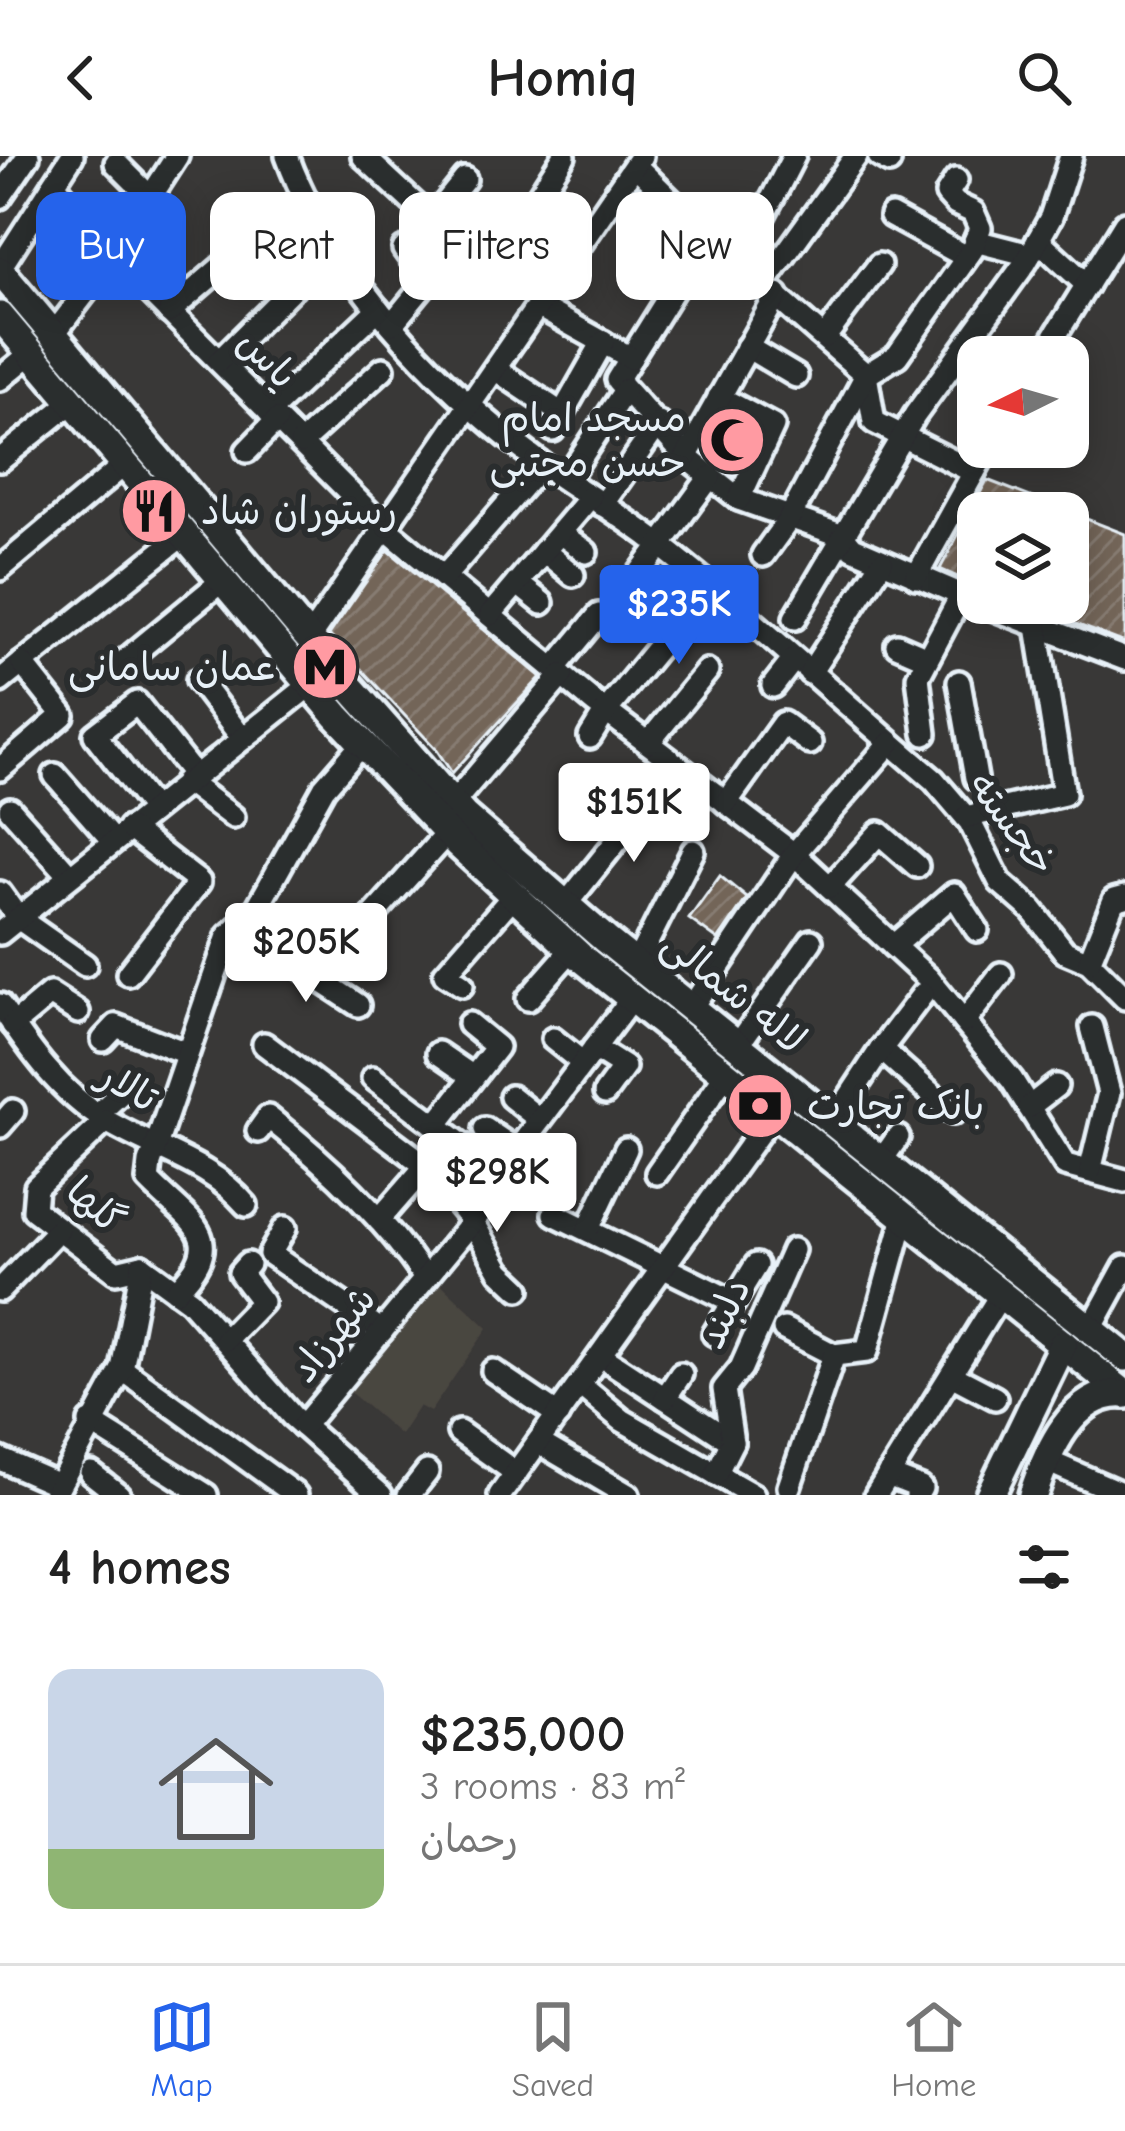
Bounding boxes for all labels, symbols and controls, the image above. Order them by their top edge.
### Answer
icon: back [48,45,114,111]
icon: search [1011,45,1077,111]
text: Homiq [487,47,638,110]
chip: Buy [36,192,186,300]
chip: Rent [210,192,375,300]
chip: Filters [399,192,592,300]
chip: New [616,192,774,300]
street label: یاس [228,320,306,398]
north arrow [957,336,1089,468]
map controls [957,336,1089,624]
place label: مسجد امام حسن مجتبی [489,396,686,488]
mosque icon: مسجد امام حسن مجتبی [697,405,767,475]
restaurant icon: رستوران شاد [119,476,189,546]
place label: رستوران شاد [201,489,397,536]
button: layers [957,492,1089,624]
pin: $235K [595,565,763,667]
text: $235K [627,581,731,626]
metro station icon: عمان سامانی [290,632,360,702]
place label: عمان سامانی [68,645,278,692]
pin: $151K [550,763,718,865]
street label: خجسته [959,764,1065,884]
text: $151K [586,779,682,824]
pin: $205K [222,903,390,1005]
text: $205K [252,919,360,964]
street label: لاله شمالی [652,921,815,1065]
street label: تالار [88,1051,166,1122]
bank icon: بانک تجارت [725,1071,795,1141]
place label: بانک تجارت [807,1084,984,1129]
pin: $298K [413,1133,581,1235]
text: $298K [444,1149,550,1194]
street label: گلها [57,1168,133,1244]
street label: دلبند [688,1271,760,1355]
street label: شهرزاد [281,1277,385,1391]
icon: filters [1011,1534,1077,1600]
text: 4 homes [48,1538,231,1597]
text: $235,000 [420,1705,626,1764]
icon: home [144,1717,288,1861]
text: 3 rooms · 83 m² [420,1764,685,1809]
text: رحمان [420,1817,518,1862]
tab: Map [149,1994,215,2104]
tab: Saved [512,1994,594,2104]
tab: Home [891,1994,976,2104]

